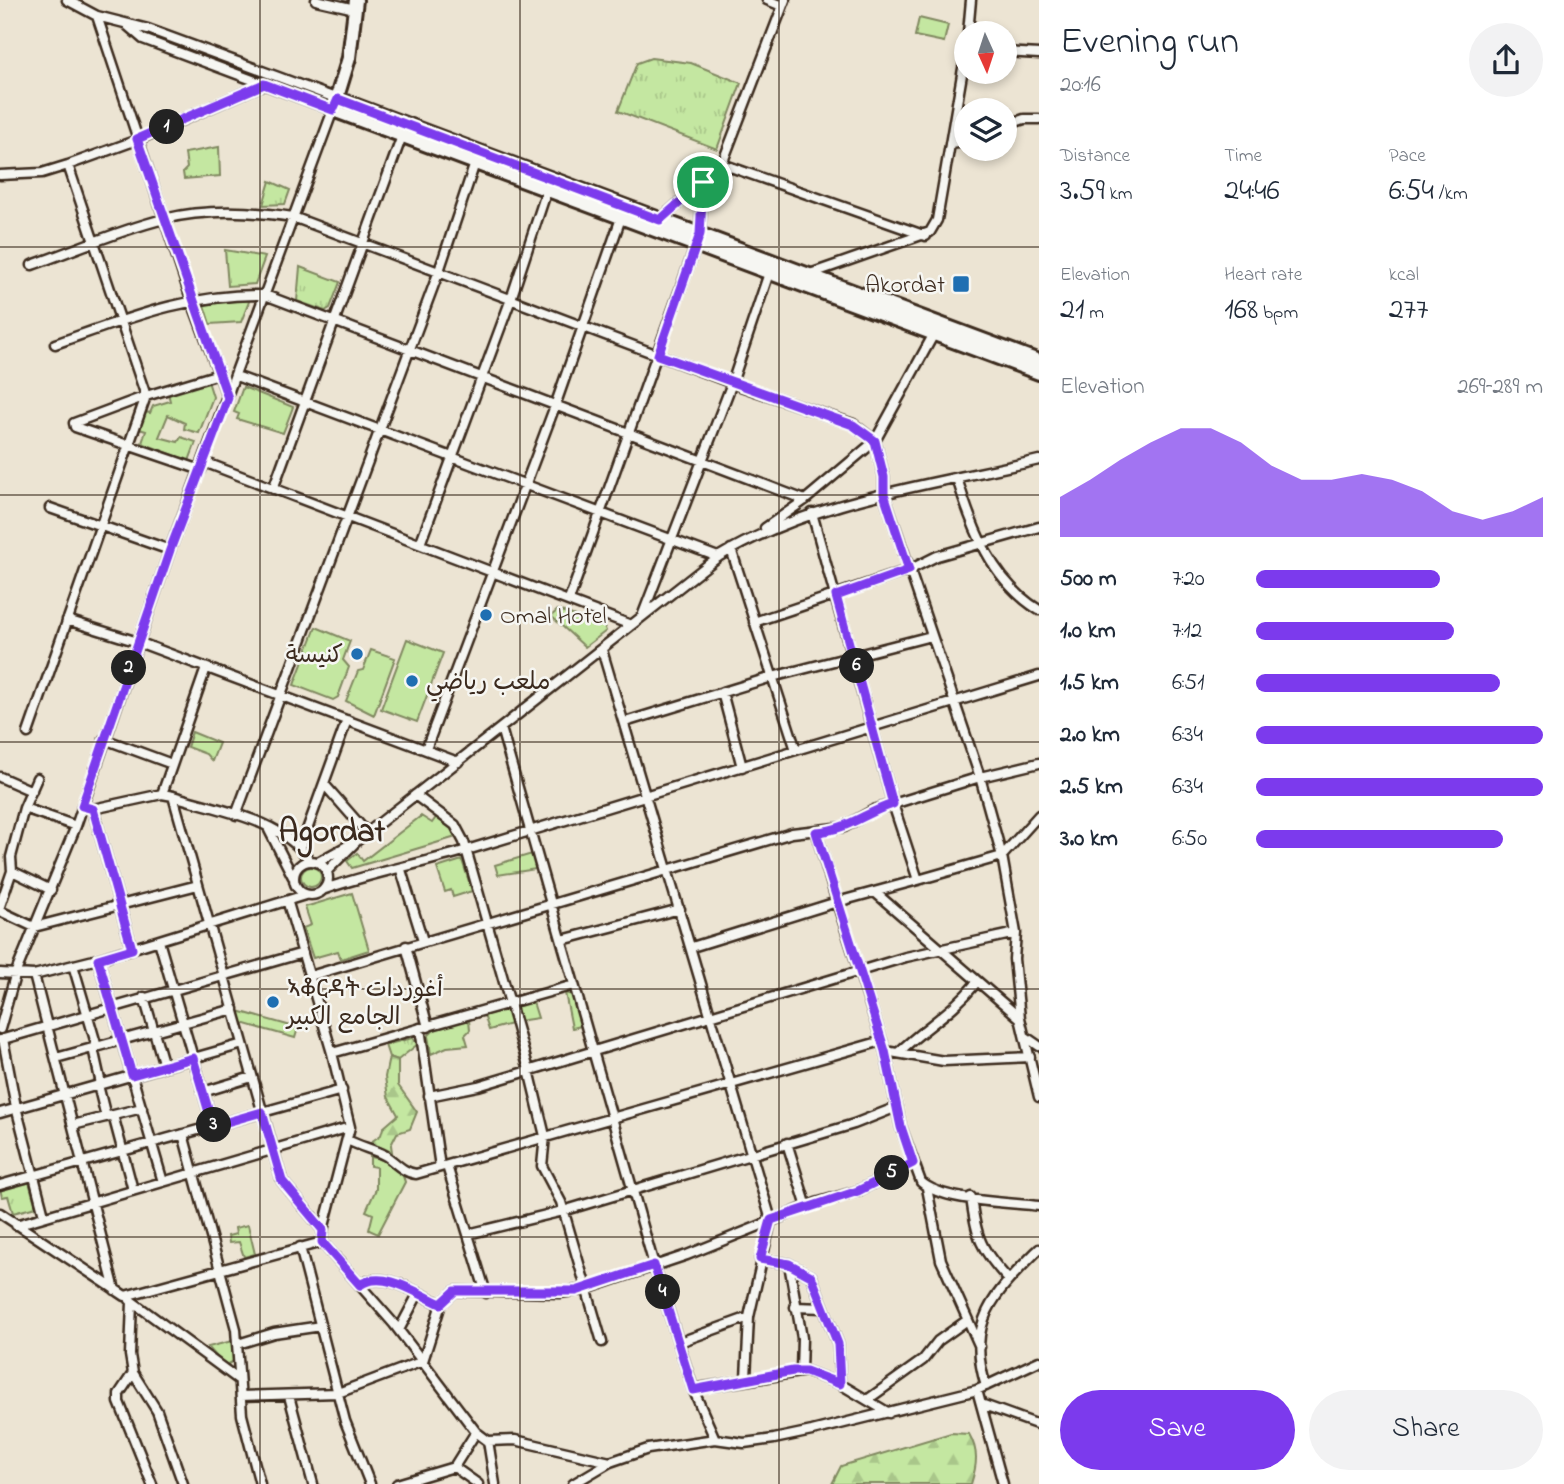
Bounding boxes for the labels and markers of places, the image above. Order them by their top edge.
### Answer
pin: 1 [150,110,184,144]
pin [673,152,733,212]
place label: Akordat [865,269,945,304]
marker: Akordat [951,274,971,294]
place label: Omal Hotel [500,600,607,635]
marker: Omal Hotel [478,607,494,623]
place label: كنيسة [286,639,343,674]
marker: كنيسة [349,646,365,662]
pin: 6 [840,648,874,684]
pin: 2 [111,650,146,686]
place label: ملعب رياضي [426,666,550,702]
marker: ملعب رياضي [404,673,420,689]
place label: ኣቆርዳት أغوردات الجامع الكبير [285,973,443,1036]
marker: ኣቆርዳት أغوردات الجامع الكبير [265,994,281,1010]
pin: 3 [196,1108,232,1142]
pin: 5 [874,1156,910,1190]
pin: 4 [646,1274,680,1310]

